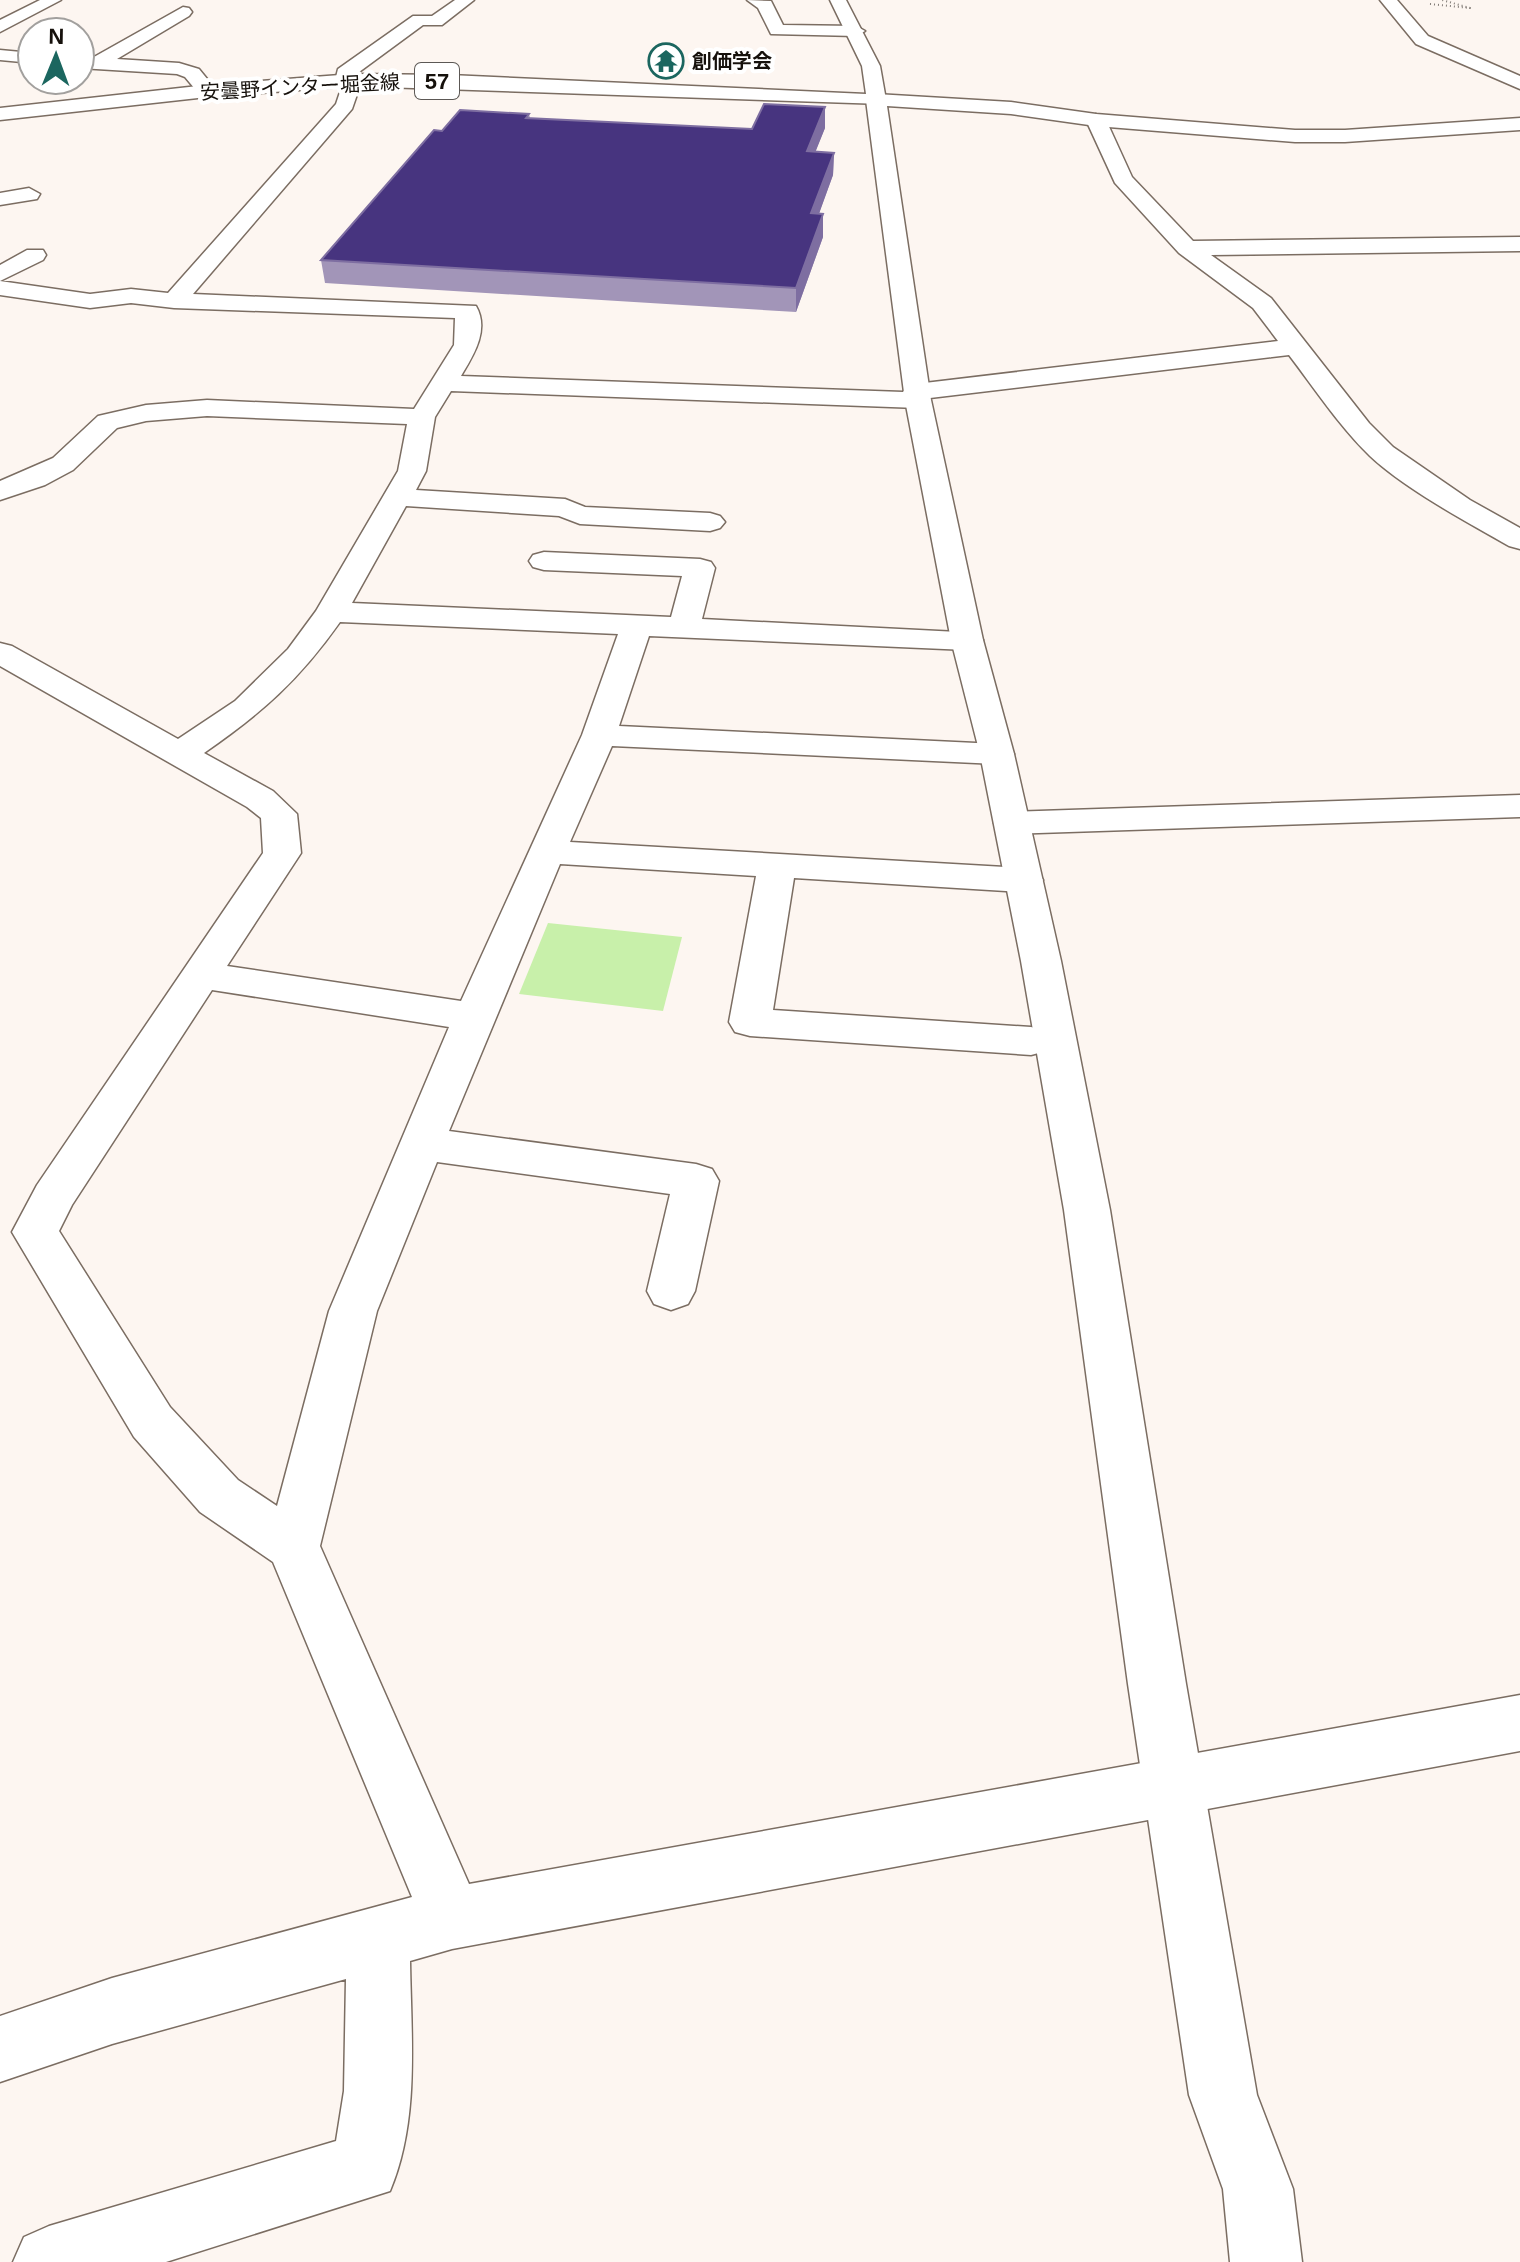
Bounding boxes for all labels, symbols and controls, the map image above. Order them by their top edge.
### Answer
north arrow [16,16,96,96]
text: N [48,24,65,49]
temple icon: 創価学会 [647,42,685,80]
place label: 創価学会 [692,50,772,72]
road number: 57 [415,63,459,99]
street label: 安曇野インター堀金線 [200,71,400,103]

